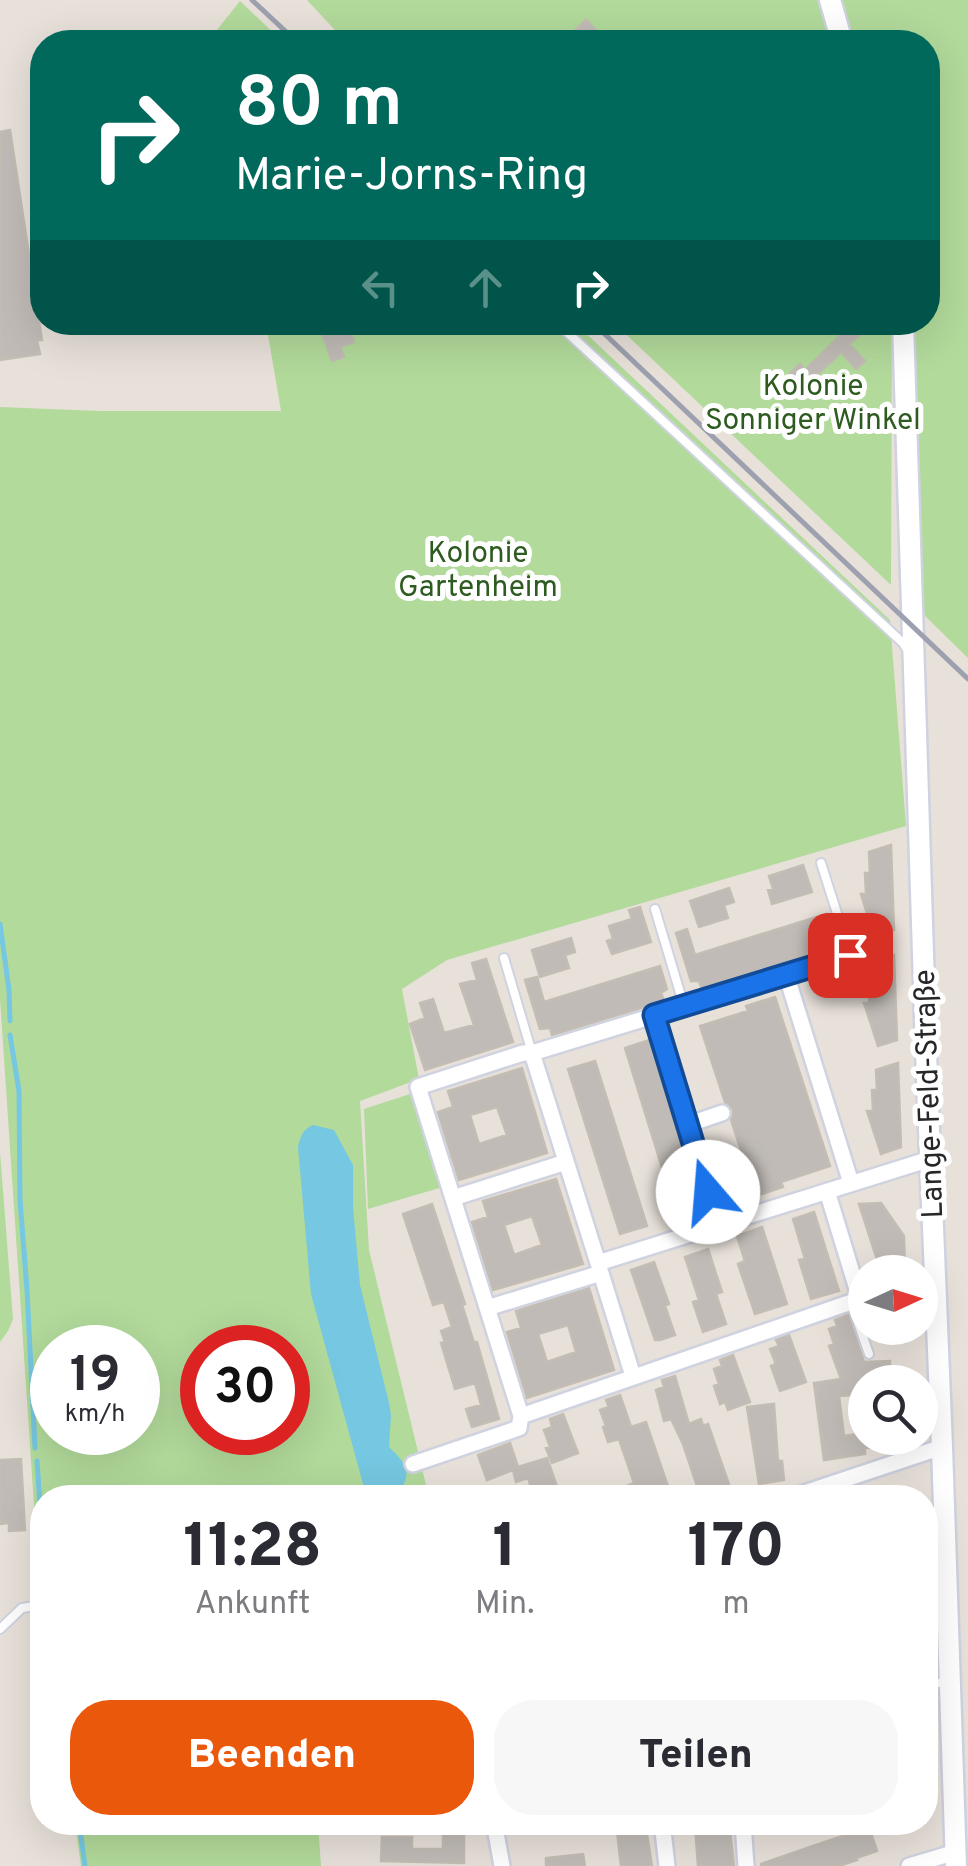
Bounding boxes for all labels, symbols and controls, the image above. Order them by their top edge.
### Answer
text: 80 m [235,62,403,151]
icon: right [70,70,200,200]
text: Marie-Jorns-Ring [235,149,588,206]
icon: left [353,260,408,315]
icon: ahead [458,260,513,315]
icon: right [563,260,618,315]
park label: Kolonie Sonniger Winkel [705,369,921,440]
park label: Kolonie Gartenheim [398,536,558,607]
pin [808,913,893,998]
icon: arrive [823,928,878,983]
street label: Lange-Feld-Straße [908,969,953,1219]
position arrow [656,1140,760,1244]
north arrow [848,1255,938,1345]
map controls [848,1255,938,1455]
speed limit sign: 30 [180,1325,310,1455]
text: 19 [70,1346,120,1409]
button: search [848,1365,938,1455]
text: km/h [65,1399,125,1431]
text: 11:28 [183,1512,322,1588]
text: 1 [492,1512,517,1588]
text: 170 [687,1512,785,1588]
text: Ankunft [195,1585,310,1625]
text: Min. [475,1585,534,1625]
text: m [723,1585,750,1625]
button: Beenden [70,1700,474,1815]
button: Teilen [494,1700,898,1815]

